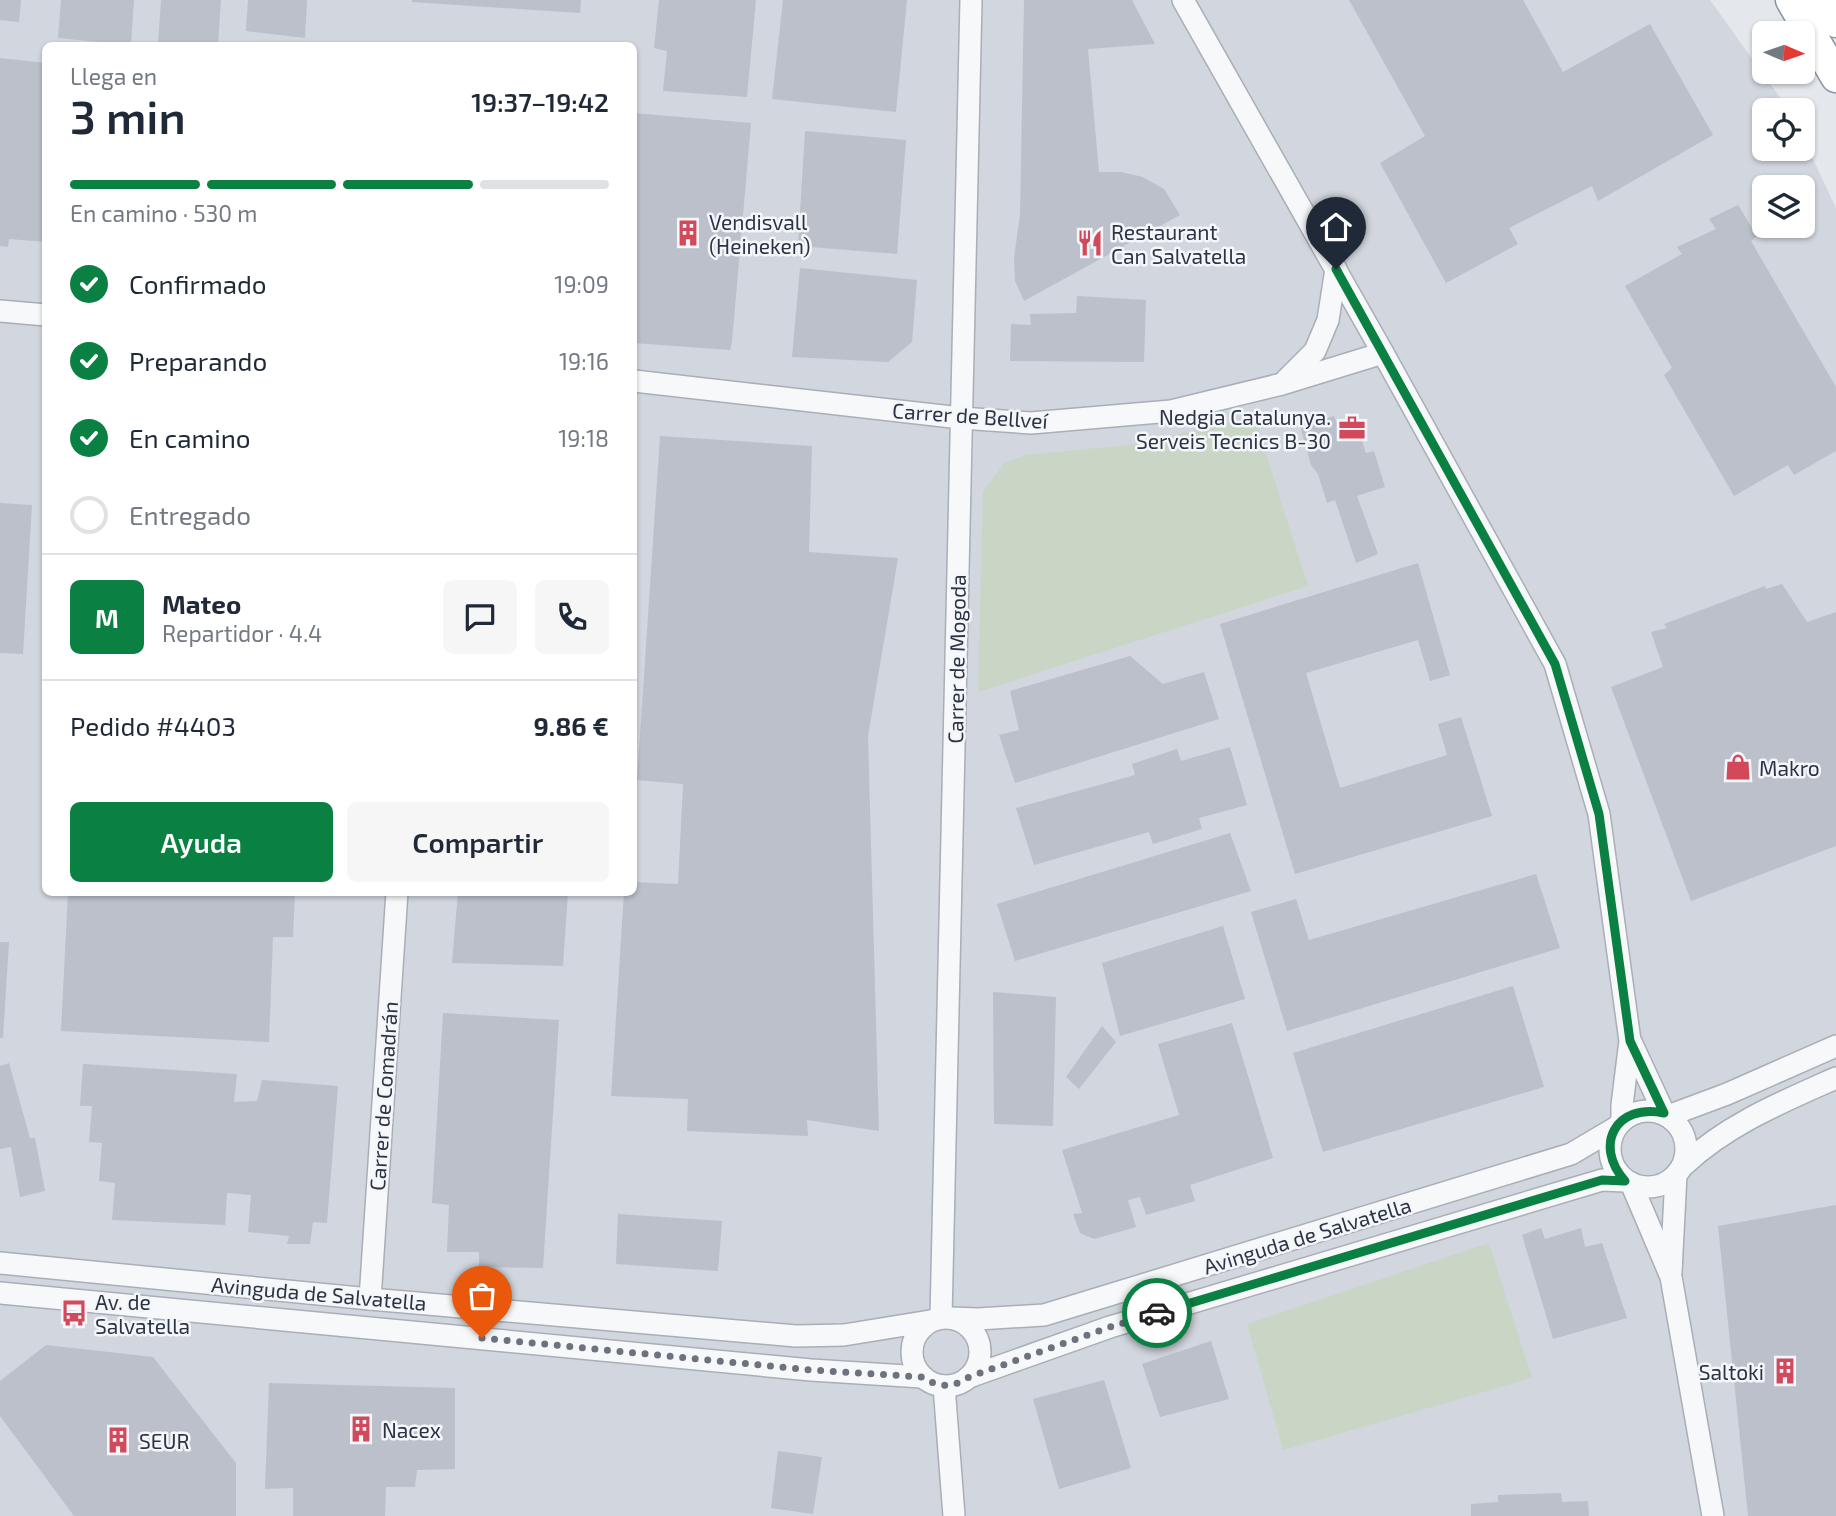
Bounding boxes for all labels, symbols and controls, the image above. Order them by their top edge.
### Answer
north arrow [1752,21,1815,84]
map controls [1752,21,1815,238]
text: Llega en [70,62,157,90]
text: 19:37–19:42 [471,86,609,117]
text: 3 min [70,88,186,143]
button: locate [1752,98,1815,161]
button: layers [1752,175,1815,238]
pin [1306,197,1366,269]
text: En camino · 530 m [70,199,257,227]
icon: home [1317,208,1355,246]
place label: Vendisvall (Heineken) [709,209,811,258]
building icon: Vendisvall (Heineken) [673,218,703,248]
place label: Restaurant Can Salvatella [1111,219,1246,268]
restaurant icon: Restaurant Can Salvatella [1075,228,1105,258]
icon: check [70,265,108,303]
text: Confirmado [129,268,267,299]
text: 19:09 [554,270,609,298]
icon: check [70,342,108,380]
text: Preparando [129,345,267,376]
text: 19:16 [559,347,609,375]
street label: Carrer de Bellveí [891,397,1049,433]
place label: Nedgia Catalunya. Serveis Tecnics B-30 [1136,404,1331,453]
office icon: Nedgia Catalunya. Serveis Tecnics B-30 [1337,413,1367,443]
icon: check [70,419,108,457]
text: En camino [129,422,251,453]
text: 19:18 [558,424,609,452]
text: Entregado [129,499,251,530]
street label: Carrer de Mogoda [942,574,970,744]
button: chat [443,580,517,654]
button: phone [535,580,609,654]
text: Mateo [162,588,241,619]
text: M [95,602,119,633]
text: Repartidor · 4.4 [162,619,322,647]
text: Pedido #4403 [70,710,236,741]
text: 9.86 € [533,710,609,741]
shop icon: Makro [1723,752,1753,782]
place label: Makro [1759,755,1820,780]
button: Ayuda [70,802,333,882]
button: Compartir [347,802,609,882]
street label: Carrer de Comadrán [364,1000,402,1192]
street label: Avinguda de Salvatella [1200,1191,1414,1279]
pin [452,1266,512,1338]
street label: Avinguda de Salvatella [210,1271,428,1315]
icon: bag [463,1277,501,1315]
courier [1122,1278,1192,1348]
place label: Av. de Salvatella [95,1289,190,1338]
icon: car [1138,1294,1176,1332]
bus stop icon: Av. de Salvatella [59,1298,89,1328]
building icon: Saltoki [1770,1356,1800,1386]
place label: Saltoki [1699,1359,1764,1384]
building icon: Nacex [346,1414,376,1444]
place label: Nacex [382,1417,441,1442]
building icon: SEUR [103,1425,133,1455]
place label: SEUR [139,1428,190,1453]

